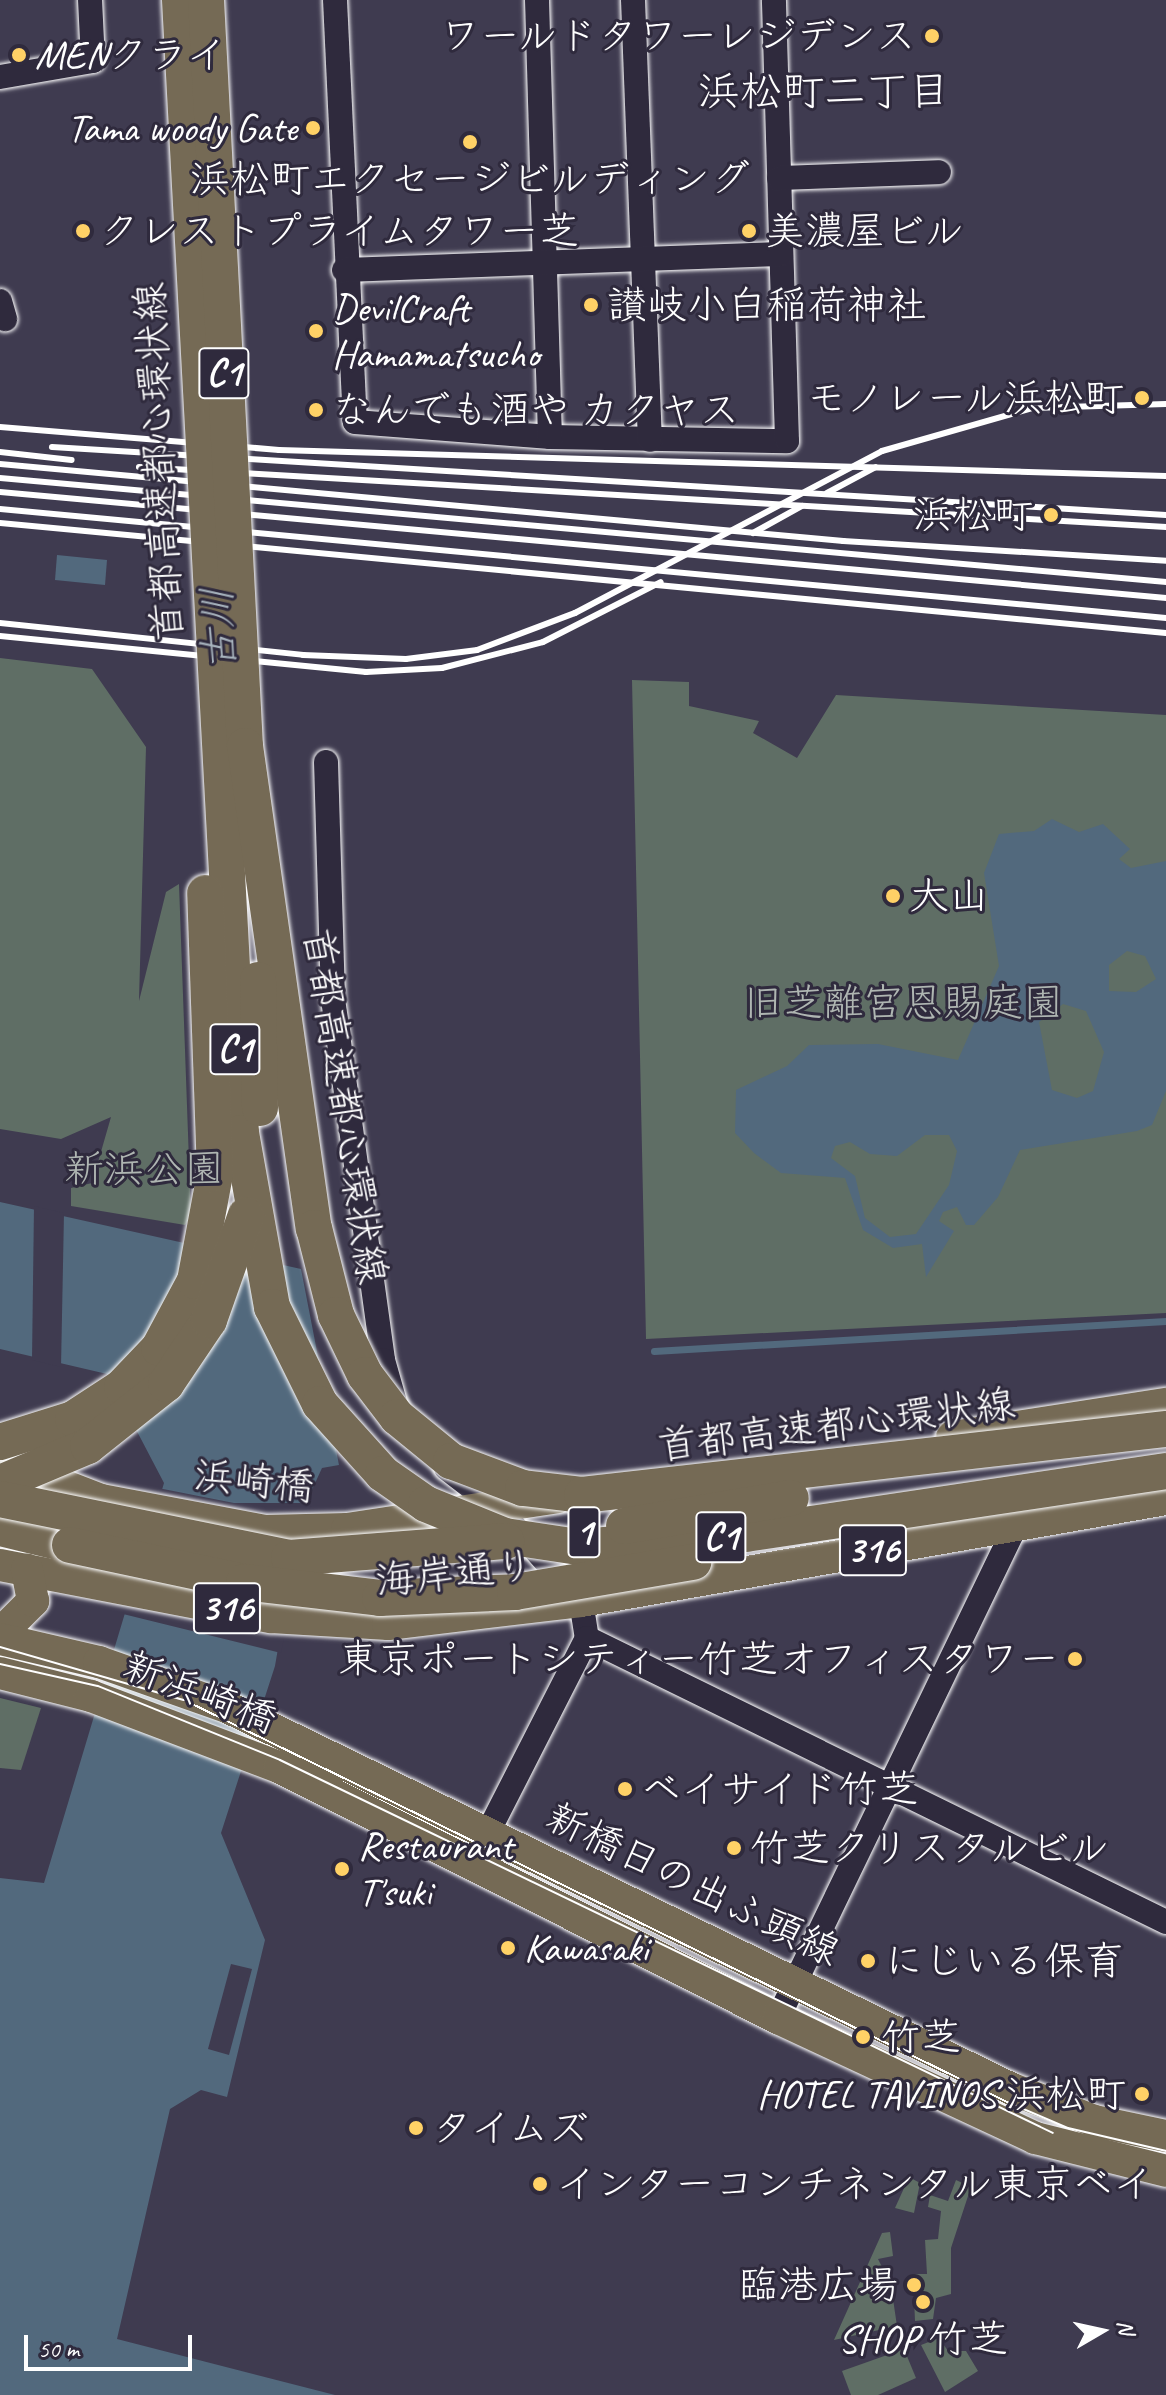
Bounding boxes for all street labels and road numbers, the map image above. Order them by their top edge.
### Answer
street label: 首都高速都心環状線 [126,281,192,643]
road number: C1 [198,339,250,407]
street label: 首都高速都心環状線 [293,924,397,1288]
road number: C1 [209,1015,261,1083]
street label: 首都高速都心環状線 [654,1379,1018,1471]
street label: 浜崎橋 [192,1451,316,1511]
road number: 1 [566,1498,602,1566]
road number: C1 [695,1503,747,1571]
road number: 316 [837,1516,909,1584]
street label: 海岸通り [373,1541,537,1605]
road number: 316 [191,1574,263,1642]
street label: 新浜崎橋 [117,1641,283,1743]
street label: 新橋日の出ふ頭線 [539,1792,847,1976]

